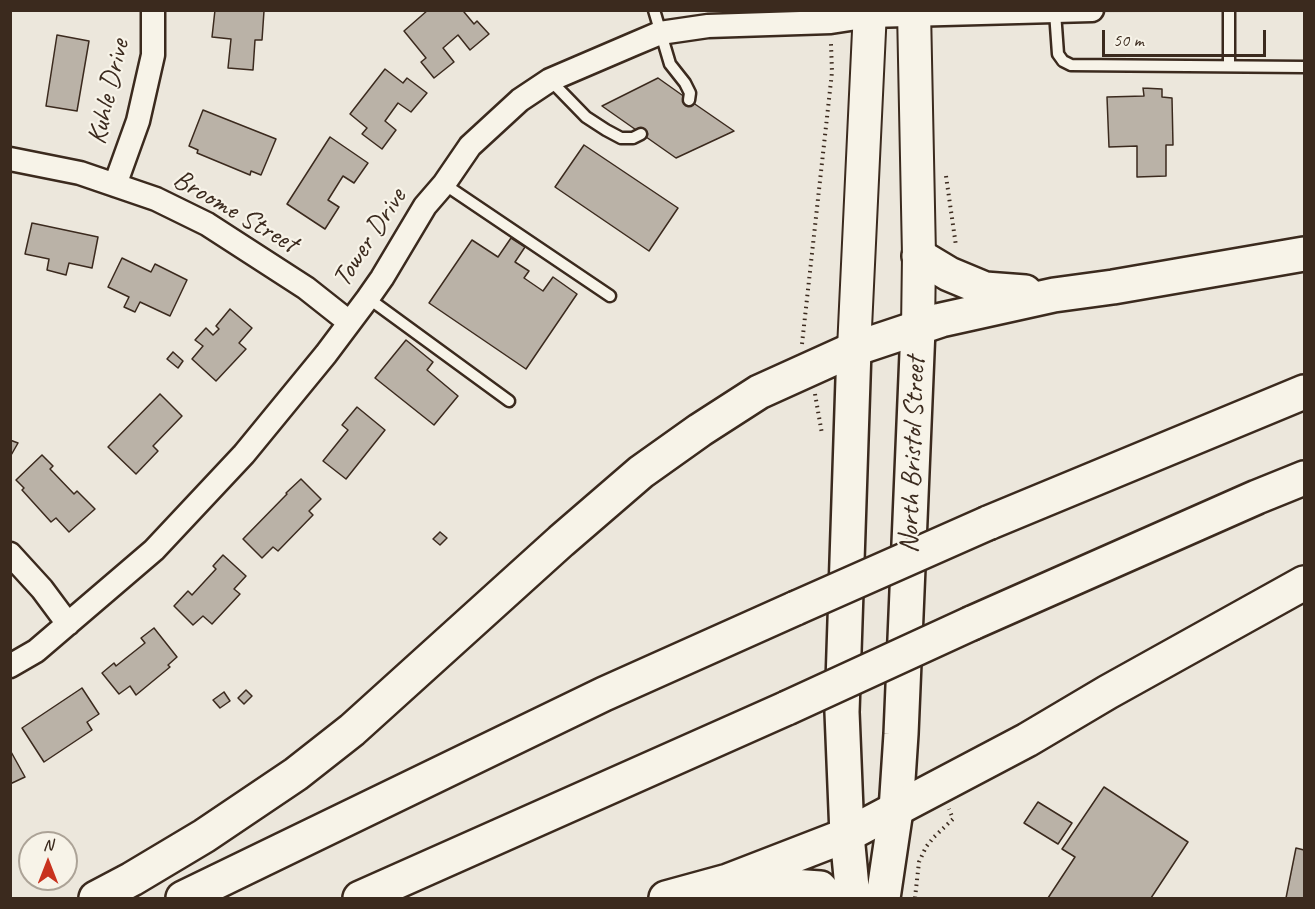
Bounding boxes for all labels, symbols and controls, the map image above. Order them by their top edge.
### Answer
scale bar [1105,18,1268,56]
text: 50 m [1113,29,1144,51]
street label: Kuhle Drive [81,36,137,148]
street label: Broome Street [167,163,303,261]
street label: Tower Drive [326,182,414,294]
street label: North Bristol Street [893,356,933,554]
north arrow [18,831,78,891]
text: N [43,835,53,855]

